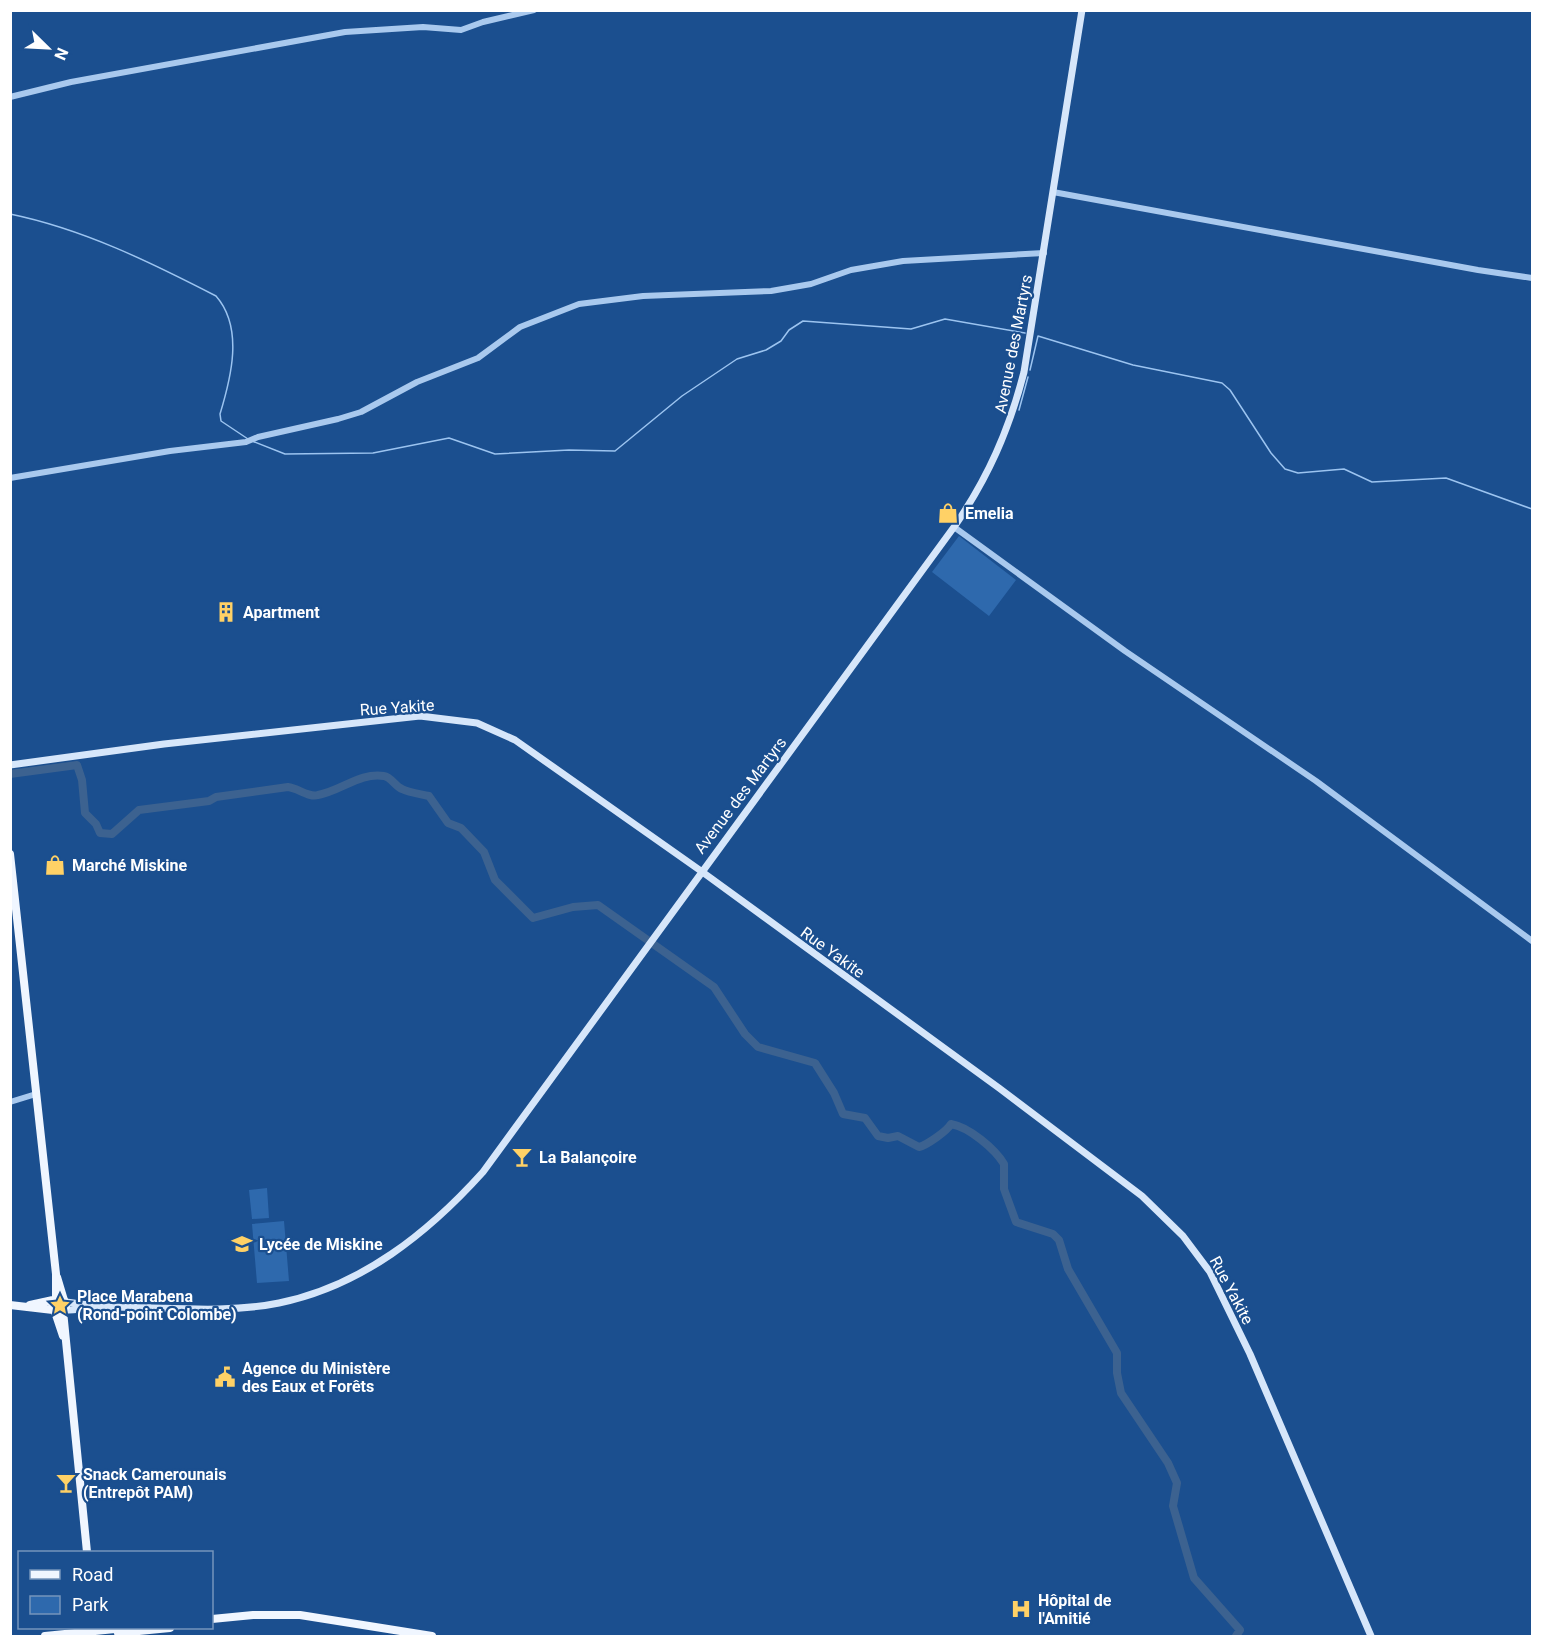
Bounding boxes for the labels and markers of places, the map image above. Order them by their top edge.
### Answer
shop icon: Emelia [936,501,960,525]
place label: Emelia [965,504,1014,523]
building icon: Apartment [214,600,238,624]
place label: Apartment [243,603,320,622]
shop icon: Marché Miskine [43,853,67,877]
place label: Marché Miskine [72,856,187,875]
bar icon: La Balançoire [510,1145,534,1169]
place label: La Balançoire [539,1148,637,1167]
school or university icon: Lycée de Miskine [230,1232,254,1256]
place label: Lycée de Miskine [259,1235,383,1254]
place label: Place Marabena (Rond-point Colombe) [77,1287,237,1324]
place icon: Place Marabena (Rond-point Colombe) [48,1293,72,1317]
place label: Agence du Ministère des Eaux et Forêts [242,1359,391,1396]
public building icon: Agence du Ministère des Eaux et Forêts [213,1365,237,1389]
place label: Snack Camerounais (Entrepôt PAM) [83,1465,226,1502]
bar icon: Snack Camerounais (Entrepôt PAM) [54,1471,78,1495]
place label: Hôpital de l'Amitié [1038,1591,1112,1628]
hospital icon: Hôpital de l'Amitié [1009,1597,1033,1621]

